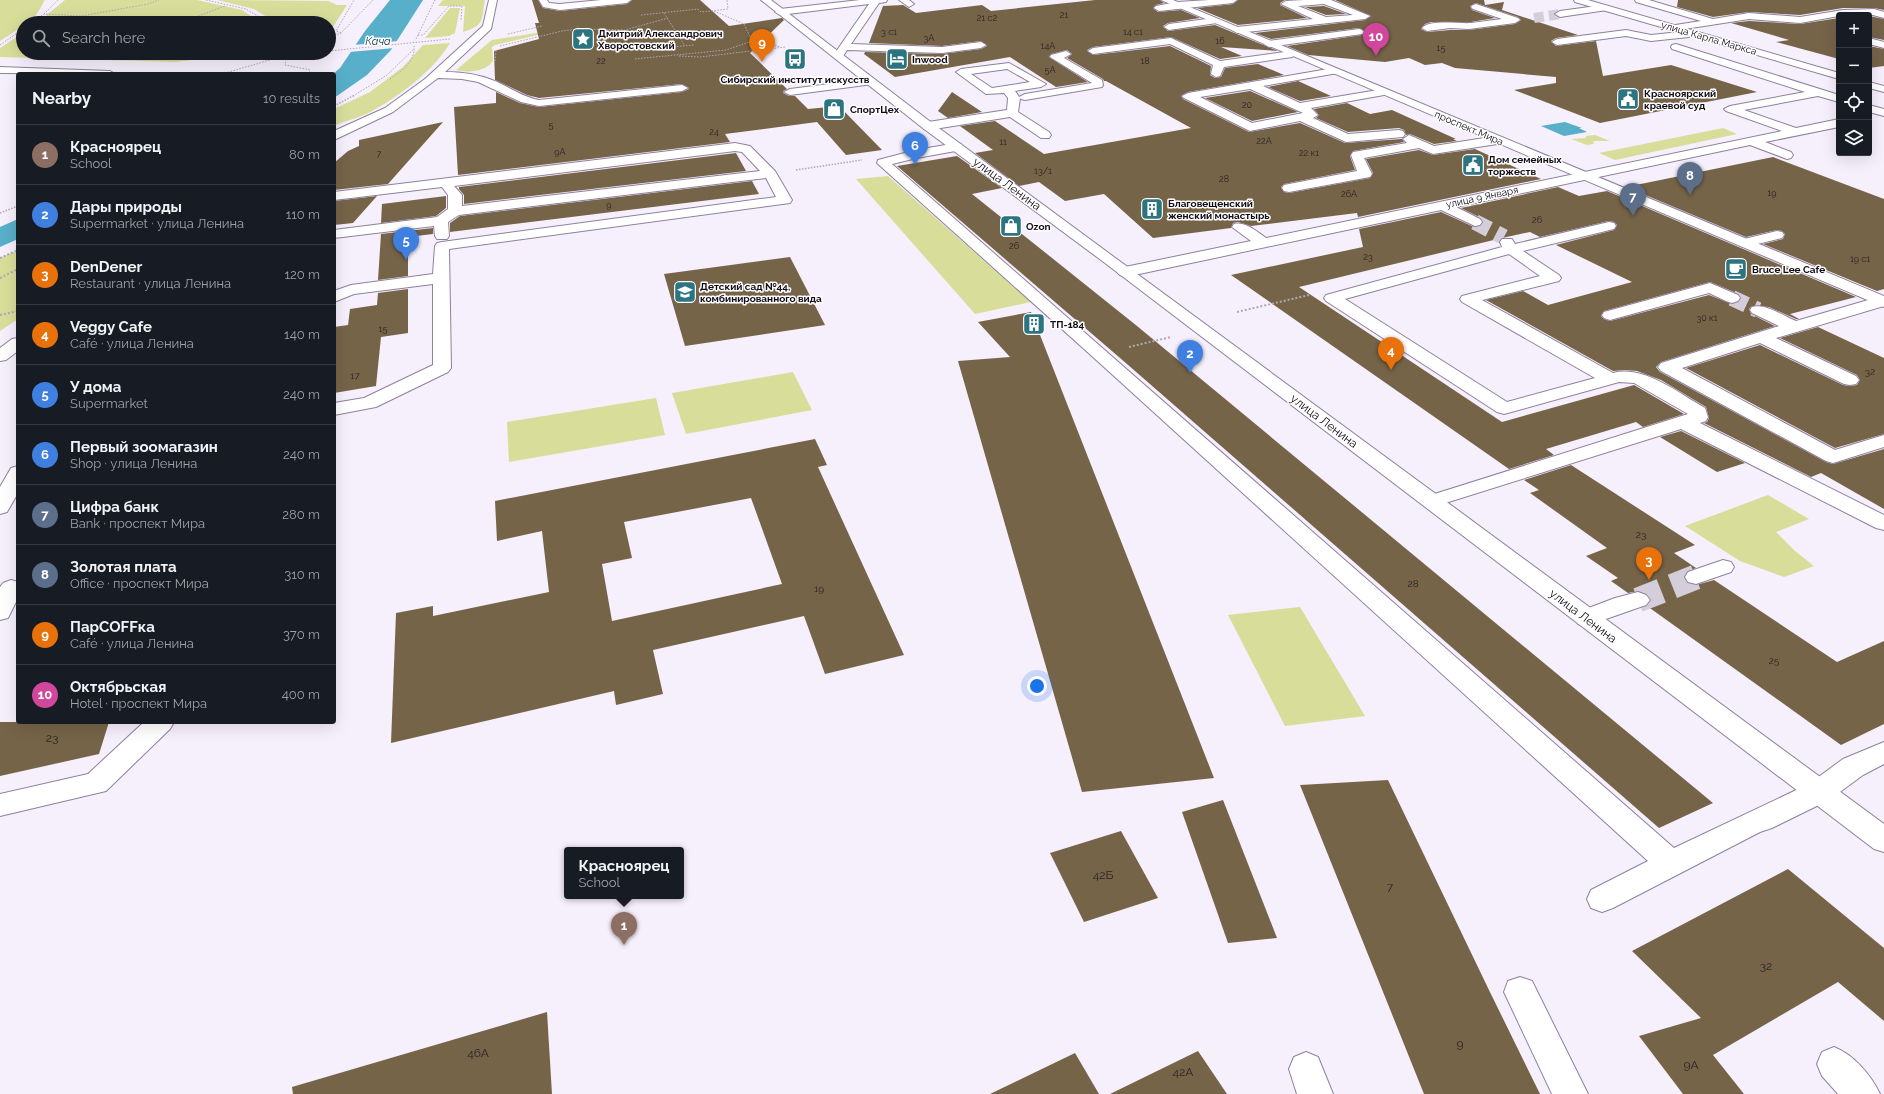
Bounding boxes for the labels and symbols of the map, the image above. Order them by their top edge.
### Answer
house number: 21 [1060,10,1068,20]
house number: 21 с2 [977,13,998,23]
street label: улица Карла Маркса [1660,19,1758,57]
pin: 10 [1363,23,1389,56]
place icon: Дмитрий Александрович Хворостовский [570,26,596,52]
house number: 3 с1 [881,27,897,37]
house number: 14 с1 [1123,27,1143,37]
place label: Дмитрий Александрович Хворостовский [597,28,723,51]
pin: 9 [749,29,775,62]
house number: 3А [924,33,934,43]
water label: Кача [365,35,391,48]
house number: 16 [1215,36,1225,46]
house number: 14А [1041,41,1055,51]
house number: 15 [1437,43,1445,53]
bus stop icon: Сибирский институт искусств [782,46,808,72]
hotel icon: Inwood [884,46,910,72]
place label: Inwood [912,54,948,65]
house number: 22 [596,56,606,66]
house number: 18 [1140,56,1150,66]
house number: 5А [1045,65,1056,75]
place label: Сибирский институт искусств [720,74,870,85]
public building icon: Красноярский краевой суд [1615,86,1641,112]
place label: Красноярский краевой суд [1644,88,1716,111]
shop icon: СпортЦех [821,96,847,122]
house number: 20 [1242,100,1253,110]
place label: СпортЦех [850,104,900,115]
street label: проспект Мира [1433,109,1505,147]
house number: 5 [549,120,554,130]
house number: 24 [709,127,719,137]
pin: 6 [902,132,928,165]
house number: 22А [1256,136,1272,146]
house number: 11 [999,137,1007,147]
house number: 9А [554,147,566,157]
house number: 22 к1 [1299,148,1319,158]
house number: 7 [377,149,382,159]
public building icon: Дом семейных торжеств [1460,152,1486,178]
place label: Дом семейных торжеств [1488,154,1562,177]
street label: улица Ленина [970,155,1044,213]
pin: 8 [1677,162,1703,195]
house number: 13/1 [1034,166,1052,176]
house number: 28 [1219,174,1229,184]
pin: 7 [1620,183,1646,216]
street label: улица 9 Января [1445,184,1519,210]
house number: 19 [1767,188,1777,198]
house number: 26А [1341,189,1357,199]
building icon: Благовещенский женский монастырь [1139,196,1165,222]
place label: Благовещенский женский монастырь [1168,198,1270,221]
house number: 9 [606,200,612,210]
shop icon: Ozon [998,213,1024,239]
house number: 26 [1532,215,1543,225]
place label: Ozon [1026,221,1050,232]
pin: 5 [393,227,419,260]
house number: 26 [1009,241,1020,251]
house number: 23 [1363,252,1373,262]
house number: 19 с1 [1850,254,1870,264]
cafe icon: Bruce Lee Cafe [1723,256,1749,282]
place label: Bruce Lee Cafe [1752,264,1825,275]
school or university icon: Детский сад №44, комбинированного вида [672,279,698,305]
place label: Детский сад №44, комбинированного вида [700,281,822,304]
building icon: ТП-184 [1021,311,1047,337]
house number: 30 к1 [1696,313,1718,323]
place label: ТП-184 [1050,319,1085,330]
house number: 15 [379,324,387,334]
pin: 4 [1378,337,1404,370]
pin: 2 [1177,340,1203,373]
house number: 32 [1865,366,1875,377]
house number: 17 [350,370,360,381]
street label: улица Ленина [1288,391,1360,451]
house number: 23 [1636,529,1646,540]
pin: 3 [1636,547,1662,580]
house number: 28 [1407,578,1419,589]
house number: 19 [814,583,824,594]
street label: улица Ленина [1547,586,1619,646]
house number: 25 [1769,655,1780,666]
your location [1027,676,1047,696]
house number: 23 [46,731,58,745]
house number: 42Б [1093,868,1113,882]
house number: 7 [1387,880,1394,894]
pin: 1 [611,912,637,945]
house number: 32 [1760,959,1772,973]
house number: 9 [1456,1037,1464,1051]
house number: 46А [467,1046,489,1060]
house number: 9А [1683,1058,1699,1072]
house number: 42А [1173,1065,1193,1079]

